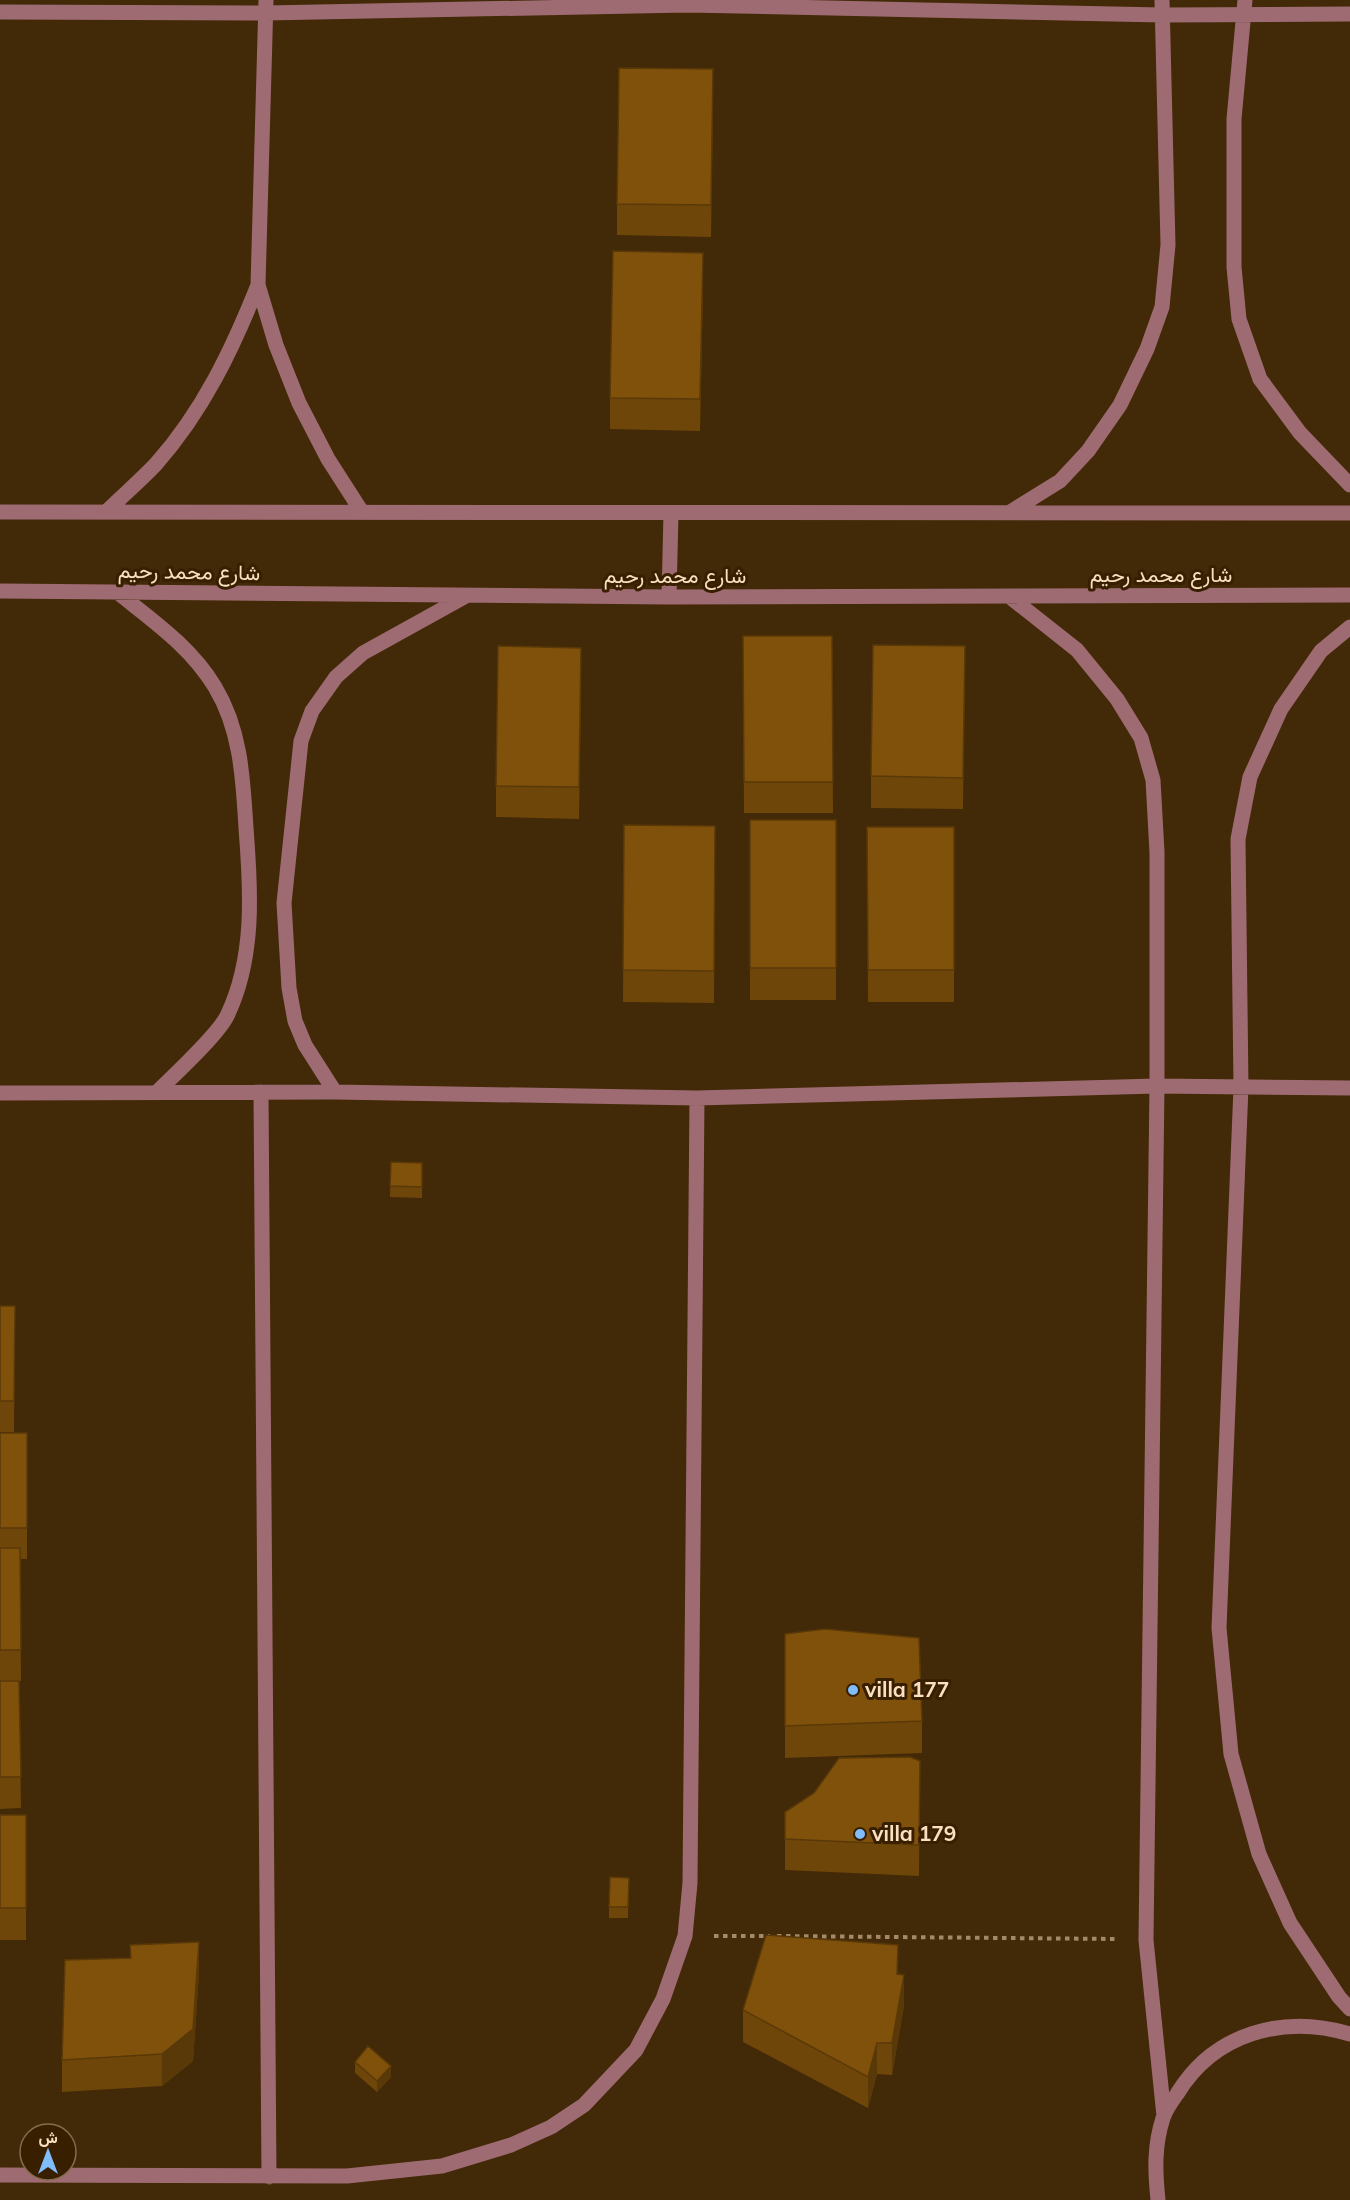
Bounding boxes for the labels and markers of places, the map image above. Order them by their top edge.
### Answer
place label: villa 177 [864,1676,949,1702]
marker: villa 177 [846,1683,860,1697]
place label: villa 179 [871,1820,956,1846]
marker: villa 179 [853,1827,867,1841]

